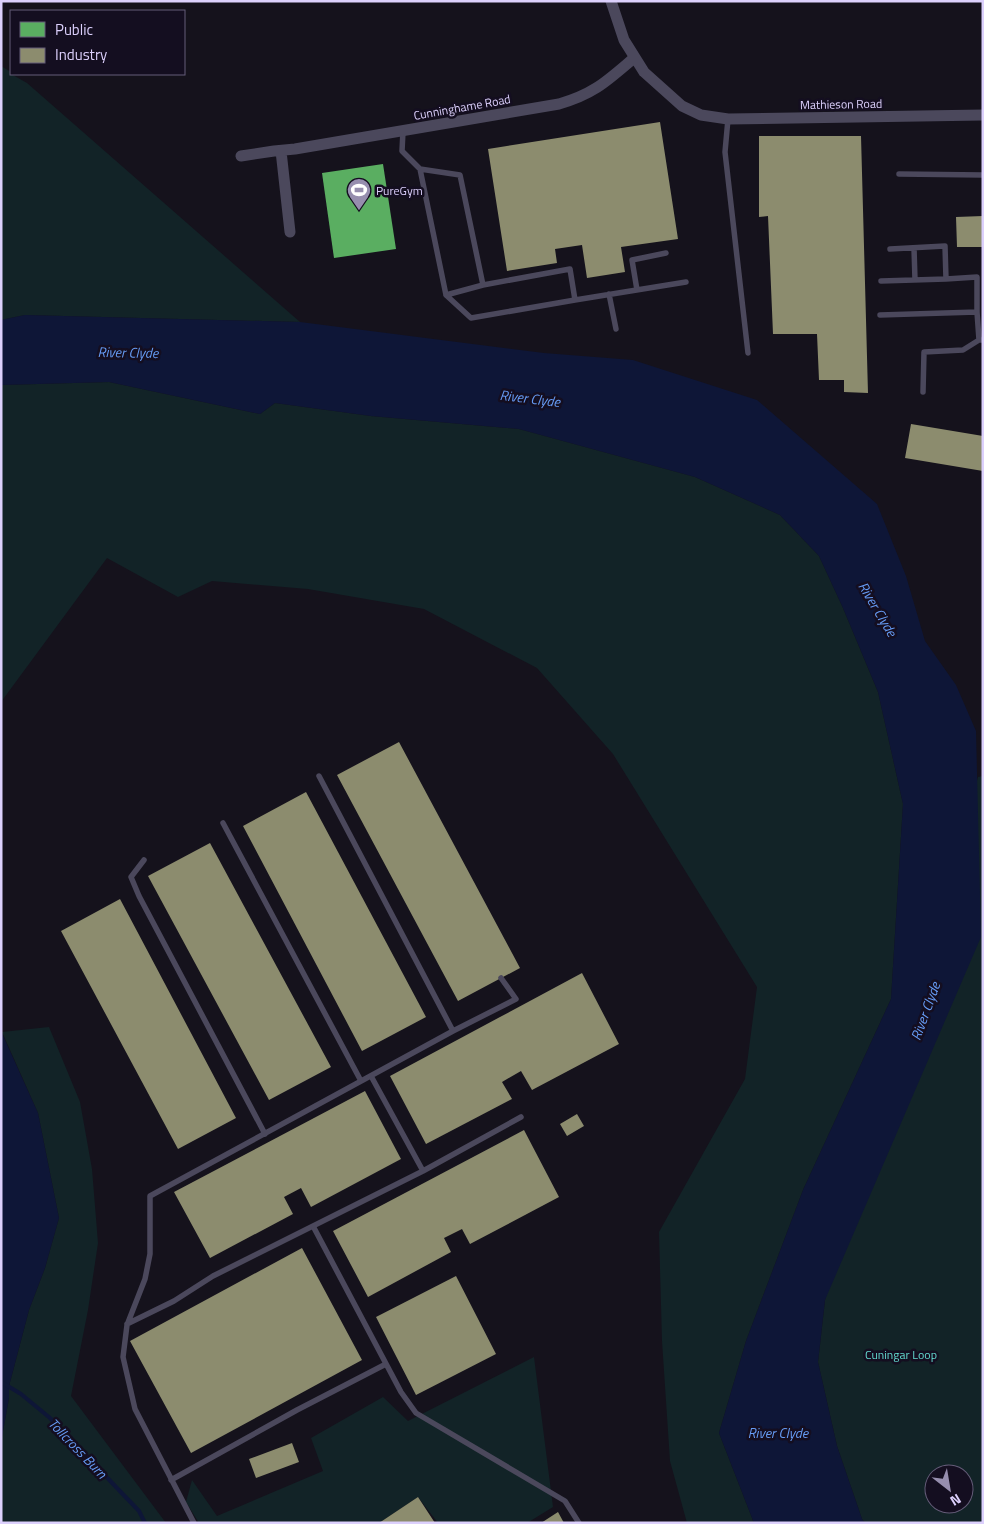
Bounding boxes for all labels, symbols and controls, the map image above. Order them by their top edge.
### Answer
legend [10,10,185,75]
text: Public [55,18,93,41]
text: Industry [55,43,107,66]
street label: Cunninghame Road [412,89,512,125]
street label: Mathieson Road [800,94,882,114]
sports icon: PureGym [346,177,372,211]
place label: PureGym [376,181,423,200]
water label: River Clyde [98,341,160,363]
water label: River Clyde [499,384,563,412]
water label: River Clyde [853,578,903,642]
water label: River Clyde [905,977,946,1043]
park label: Cuningar Loop [865,1345,937,1364]
water label: Tollcross Burn [44,1413,113,1484]
water label: River Clyde [748,1422,810,1443]
north arrow [924,1464,974,1514]
text: N [946,1489,966,1512]

